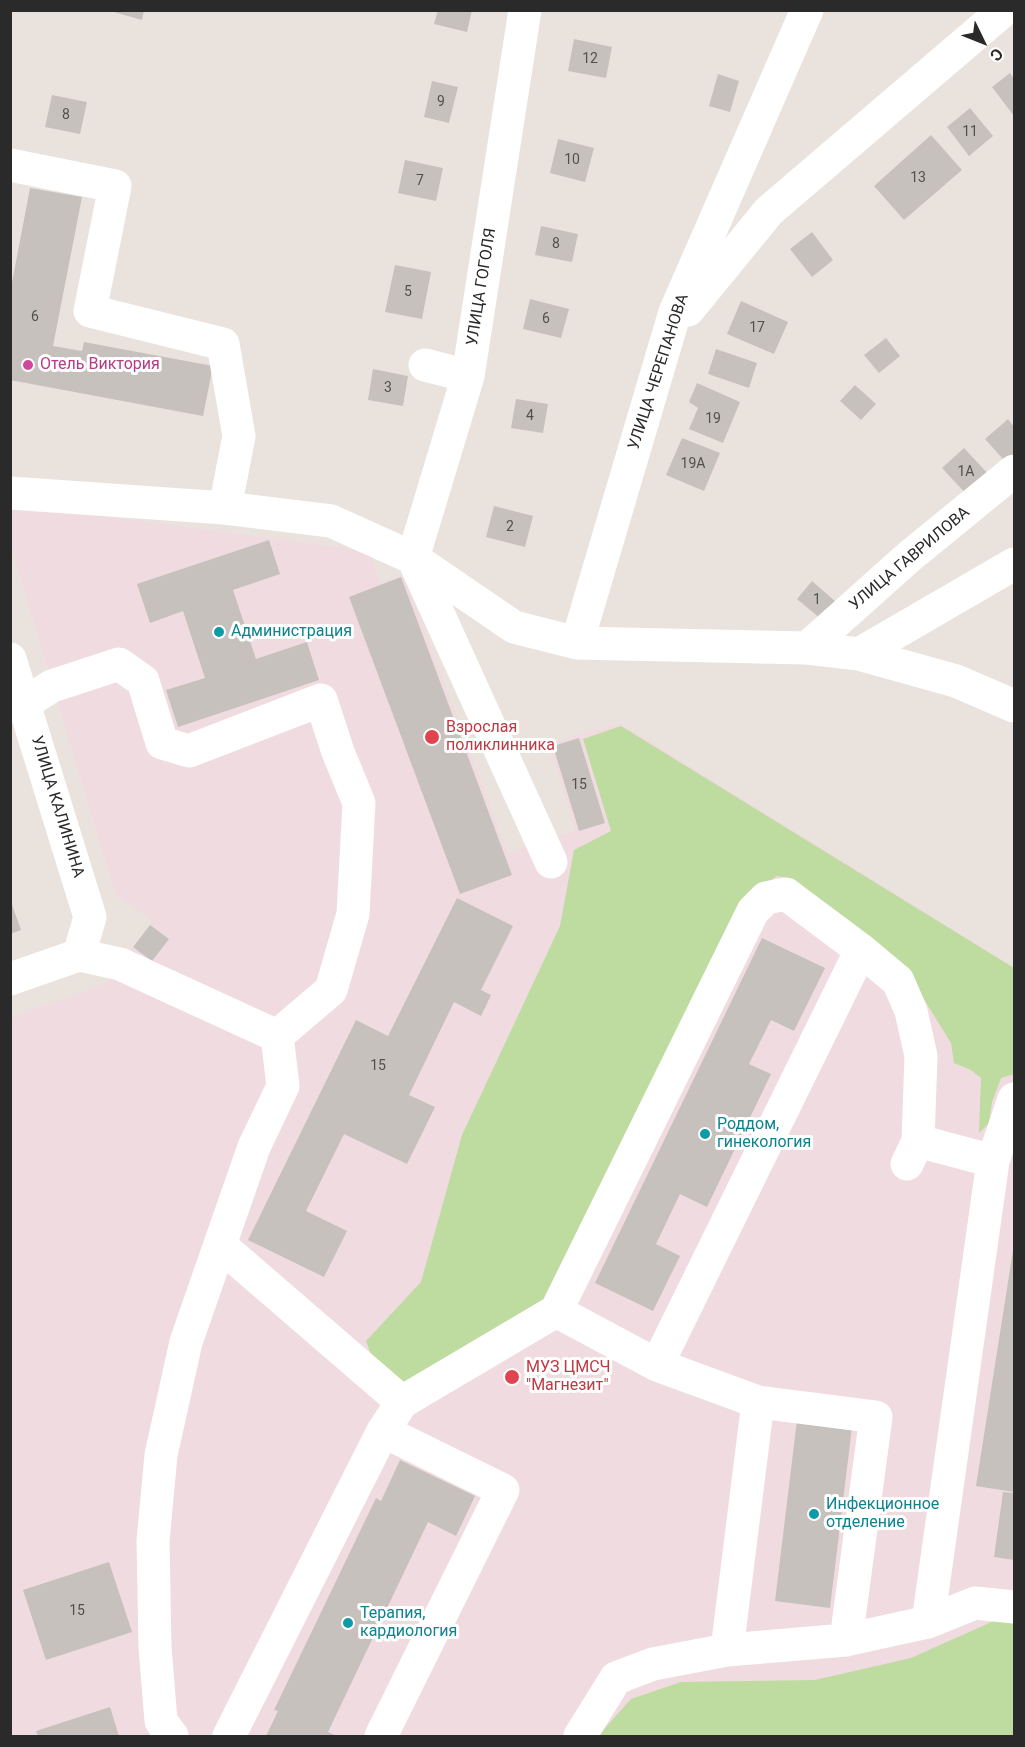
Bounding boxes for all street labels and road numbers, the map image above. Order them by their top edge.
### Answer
street label: УЛИЦА ГОГОЛЯ [463,227,501,347]
street label: УЛИЦА ЧЕРЕПАНОВА [625,292,693,452]
street label: УЛИЦА ГАВРИЛОВА [846,503,974,615]
street label: УЛИЦА КАЛИНИНА [26,734,88,880]

